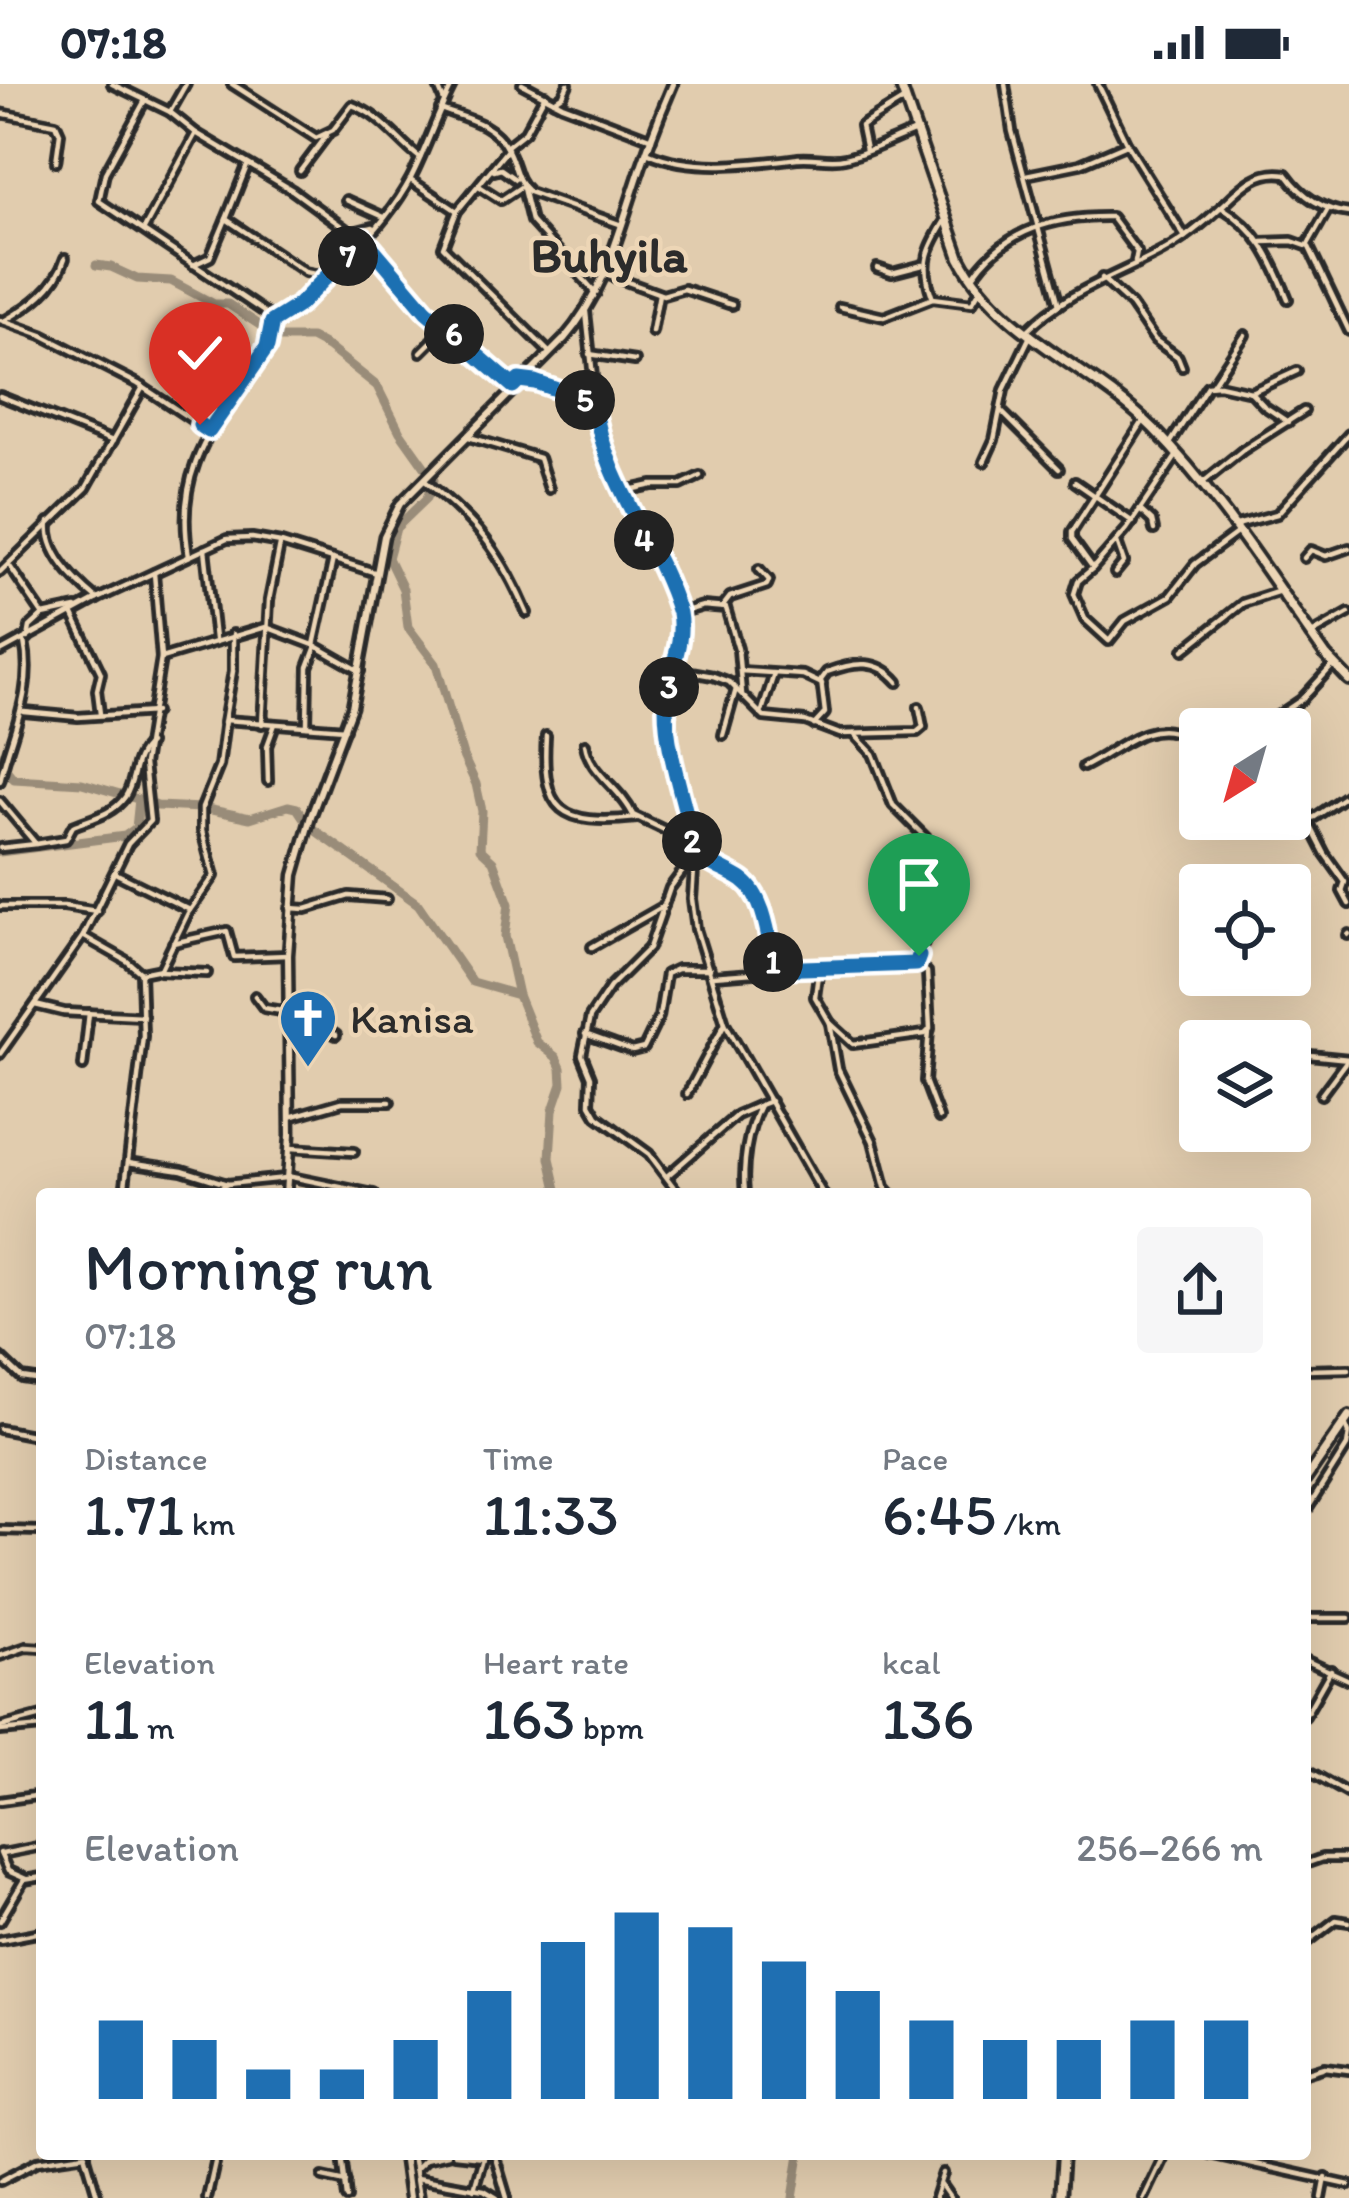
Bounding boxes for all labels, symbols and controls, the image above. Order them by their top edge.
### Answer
text: 07:18 [60,15,167,69]
pin: 7 [318,226,378,286]
district label: Buhyila [531,226,688,284]
text: 7 [340,236,356,275]
pin [149,302,251,425]
pin: 6 [424,304,484,364]
text: 6 [445,314,463,353]
icon: check [167,320,233,386]
pin: 5 [555,370,615,430]
text: 5 [576,380,594,419]
pin: 4 [614,510,674,570]
text: 4 [634,520,654,559]
pin: 3 [639,657,699,717]
text: 3 [660,667,678,706]
north arrow [1179,708,1311,840]
map controls [1179,708,1311,1152]
pin: 2 [662,811,722,871]
text: 2 [683,821,701,860]
pin [868,833,970,956]
icon: arrive [886,851,952,917]
button: locate [1179,864,1311,996]
pin: 1 [743,932,803,992]
text: 1 [765,942,781,981]
church icon: Kanisa [277,987,339,1069]
place label: Kanisa [350,993,474,1044]
button: layers [1179,1020,1311,1152]
text: Morning run [84,1227,433,1307]
button: share [1137,1227,1263,1353]
text: 07:18 [84,1312,176,1359]
text: Distance [84,1439,208,1478]
text: Time [483,1439,553,1478]
text: Pace [882,1439,948,1478]
text: 1.71 [84,1478,184,1550]
text: 11:33 [483,1478,619,1550]
text: 6:45 [882,1478,996,1550]
text: km [184,1504,235,1543]
text: /km [996,1504,1061,1543]
text: Elevation [84,1643,215,1682]
text: Heart rate [483,1643,629,1682]
text: kcal [882,1643,941,1682]
text: 11 [84,1682,140,1754]
text: 163 [483,1682,575,1754]
text: 136 [882,1682,974,1754]
text: m [140,1708,175,1747]
text: bpm [575,1708,644,1747]
text: Elevation [84,1824,239,1871]
text: 256–266 m [1076,1824,1263,1871]

